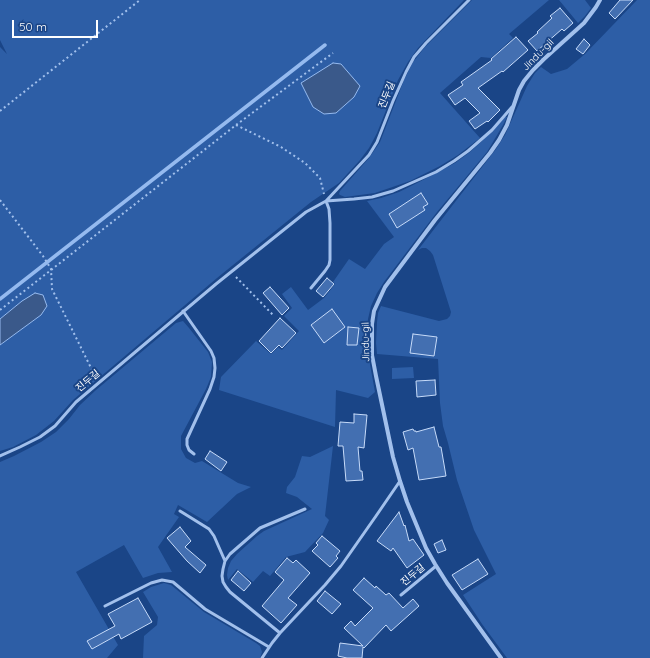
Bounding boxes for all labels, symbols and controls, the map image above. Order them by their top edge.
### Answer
scale bar [14,12,100,38]
text: 50 m [19,19,47,34]
street label: Jindu-gil [520,37,556,73]
street label: 진두길 [376,80,398,110]
street label: Jindu-gil [360,322,372,362]
street label: 진두길 [74,368,102,394]
street label: 진두길 [399,562,427,588]

